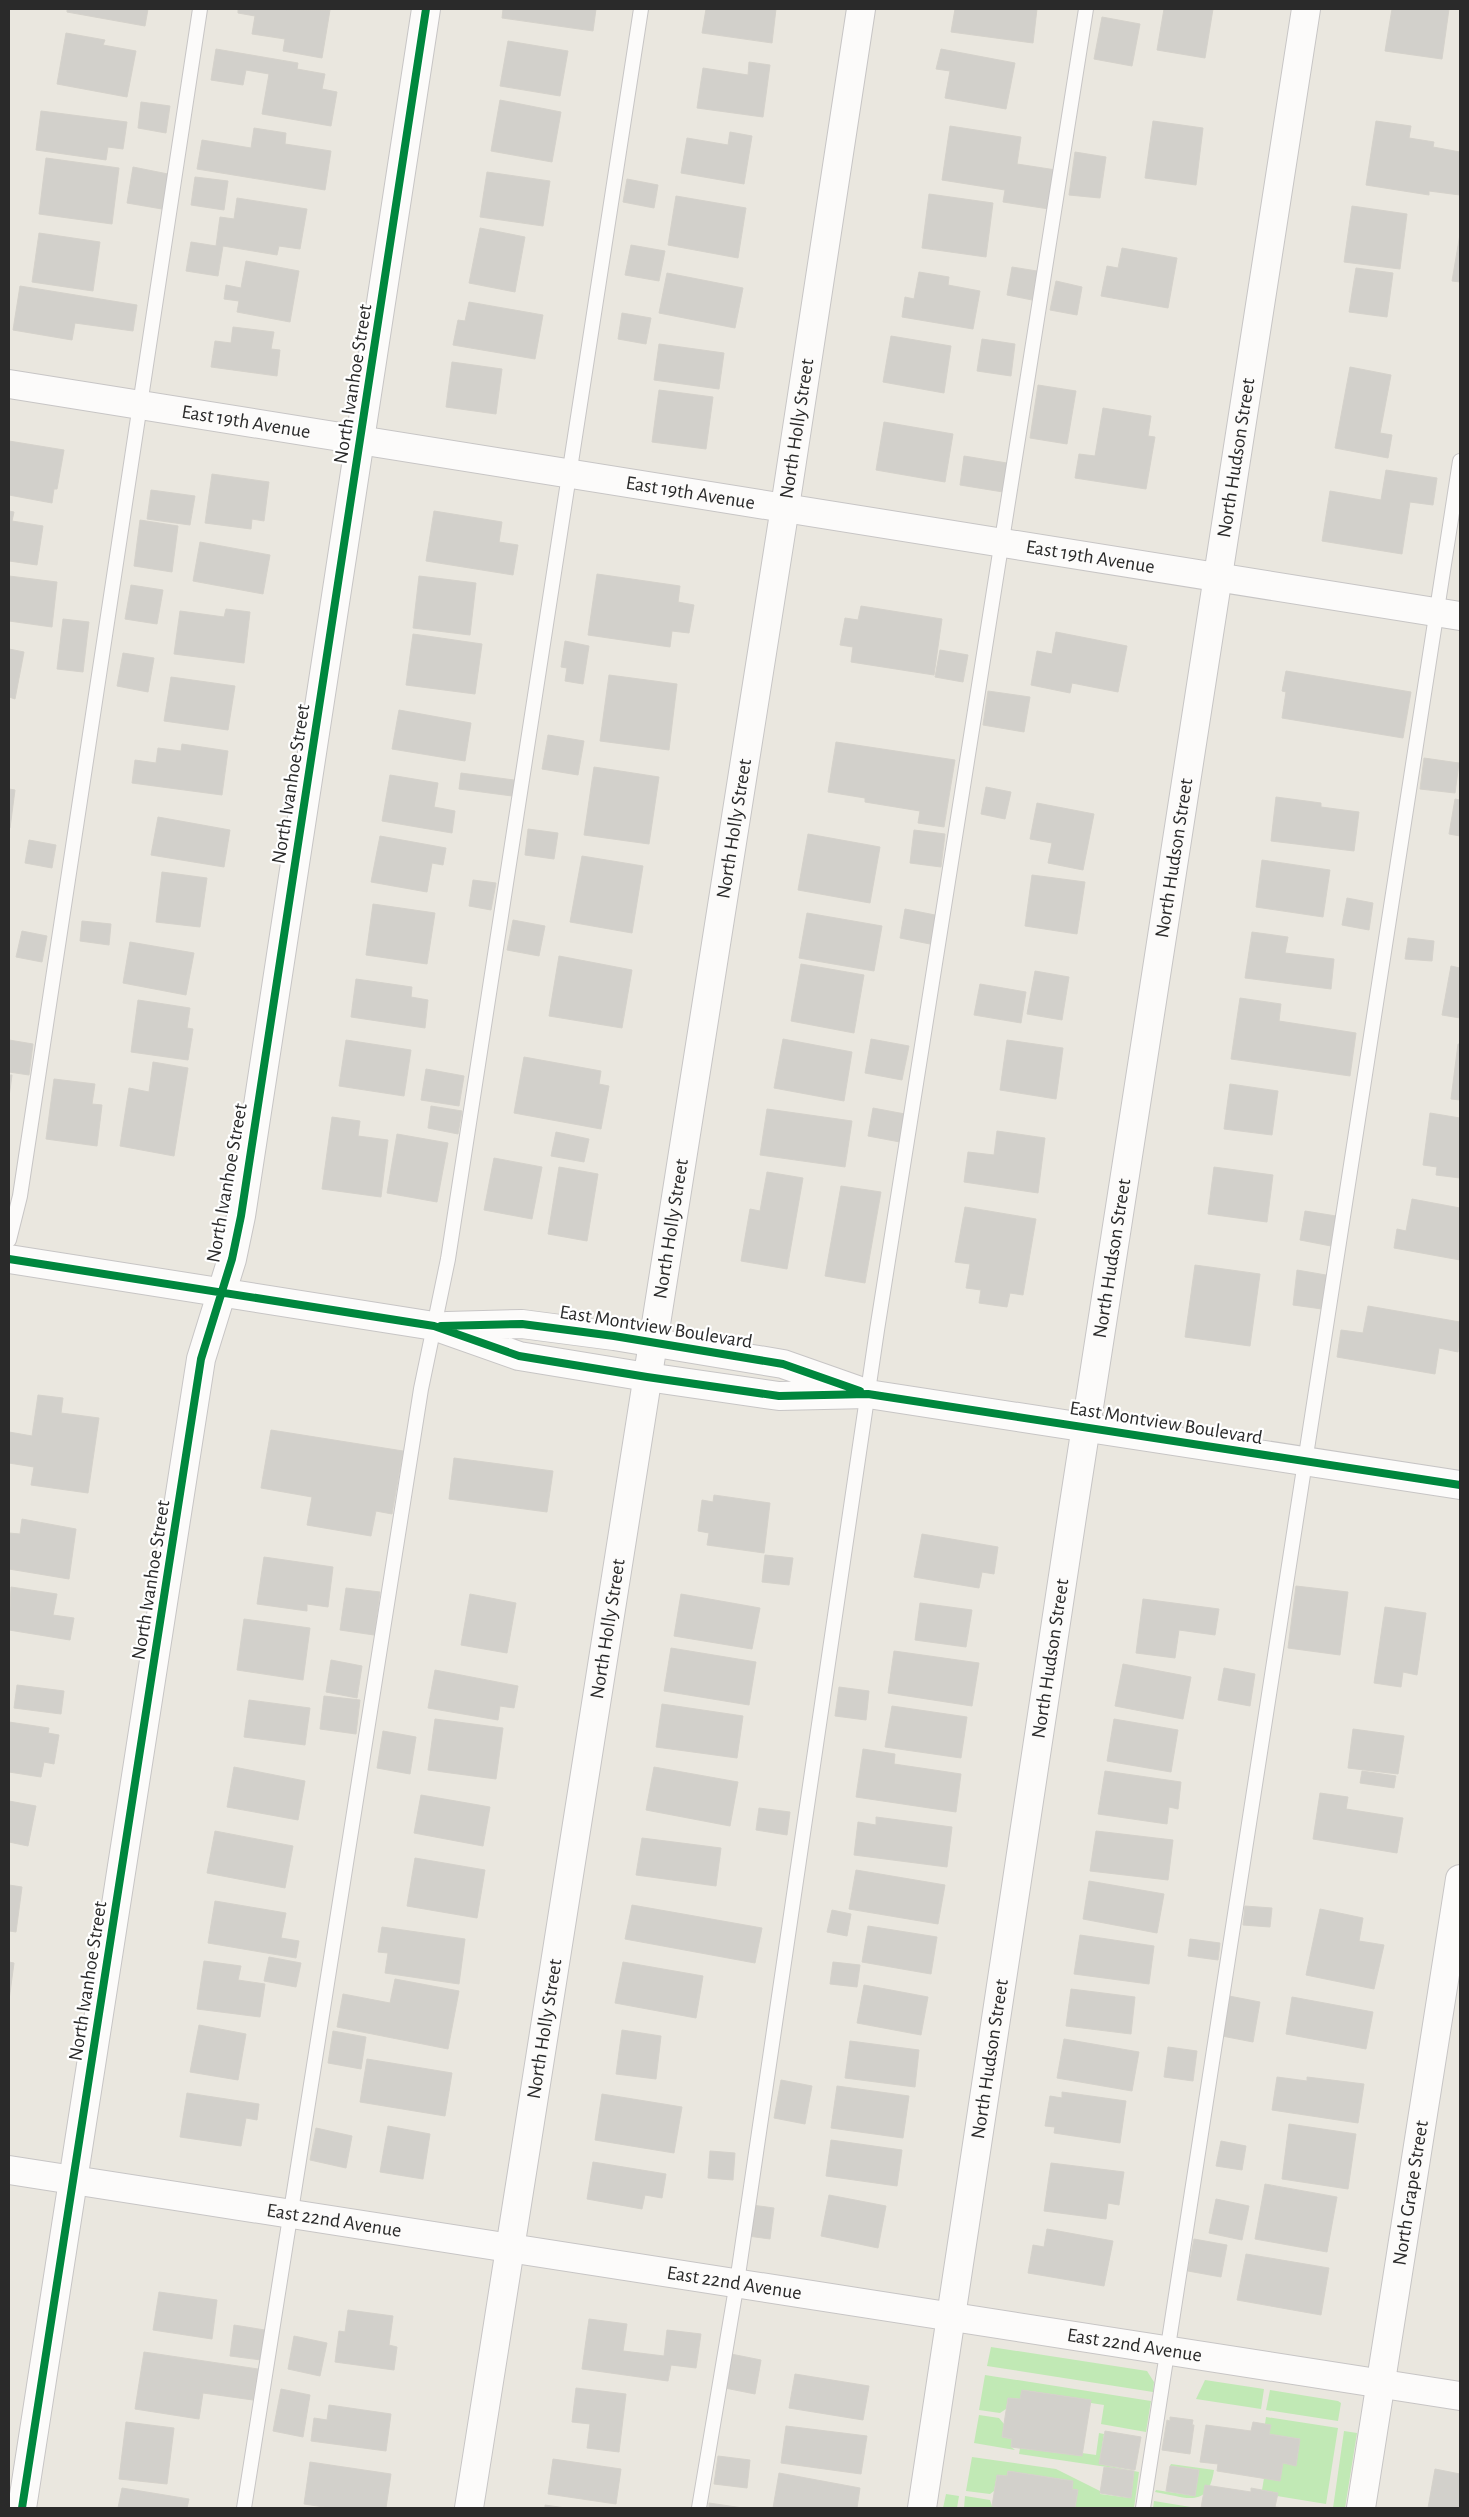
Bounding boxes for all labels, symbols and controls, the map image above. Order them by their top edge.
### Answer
street label: North Ivanhoe Street [330,302,376,465]
street label: North Holly Street [776,357,818,500]
street label: North Hudson Street [1214,376,1259,539]
street label: East 19th Avenue [180,402,312,442]
street label: East 19th Avenue [624,473,756,513]
street label: East 19th Avenue [1024,537,1156,577]
street label: North Ivanhoe Street [268,702,314,865]
street label: North Holly Street [713,757,755,900]
street label: North Hudson Street [1152,776,1197,939]
street label: North Ivanhoe Street [203,1101,251,1264]
street label: North Holly Street [650,1157,692,1300]
street label: North Hudson Street [1090,1177,1134,1340]
street label: East Montview Boulevard [558,1302,754,1352]
street label: East Montview Boulevard [1068,1398,1264,1448]
street label: North Ivanhoe Street [128,1498,174,1661]
street label: North Holly Street [587,1557,629,1700]
street label: North Hudson Street [1029,1577,1073,1740]
street label: North Ivanhoe Street [65,1899,111,2062]
street label: North Holly Street [524,1957,566,2100]
street label: North Hudson Street [968,1977,1012,2140]
street label: North Grape Street [1389,2118,1432,2267]
street label: East 22nd Avenue [265,2200,403,2241]
street label: East 22nd Avenue [665,2263,803,2303]
street label: East 22nd Avenue [1066,2325,1203,2366]

